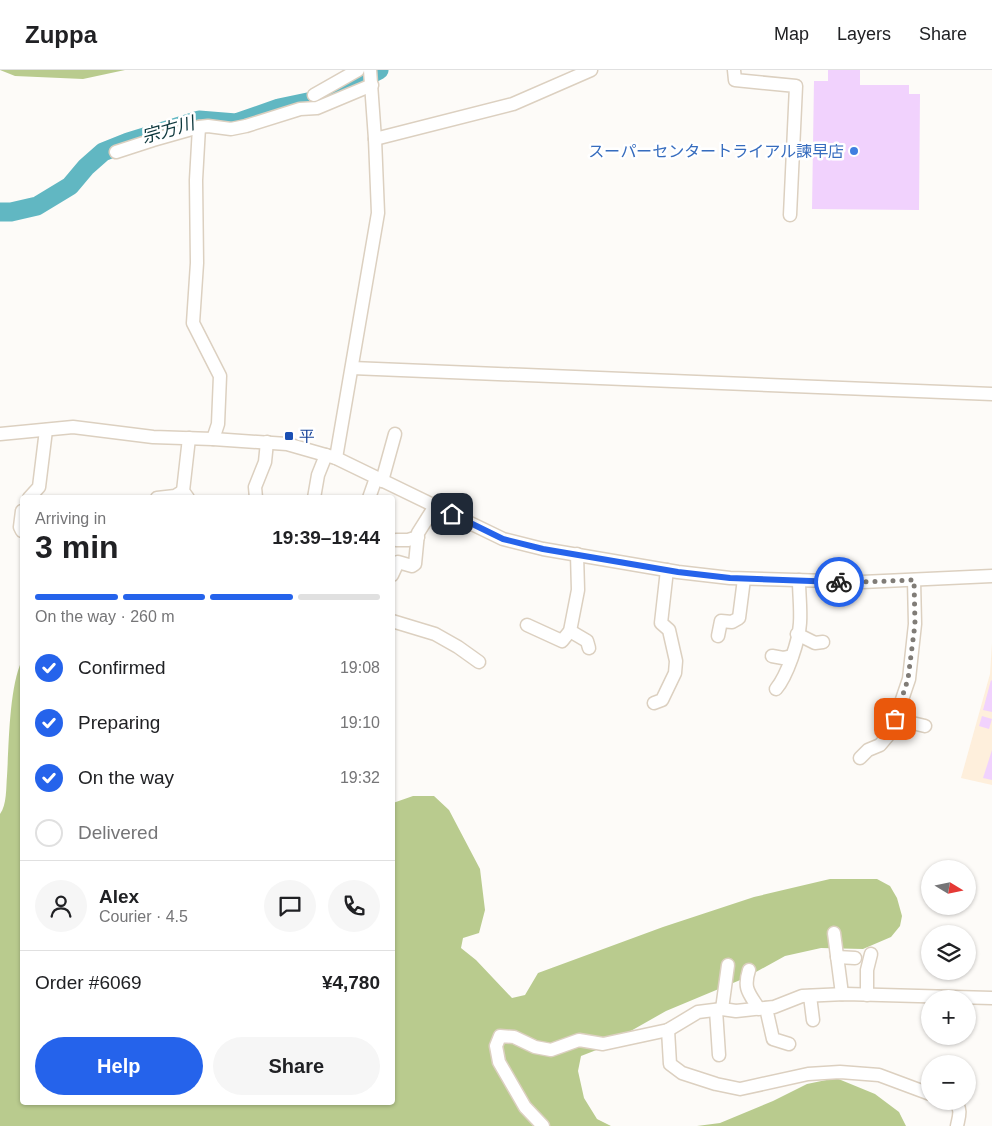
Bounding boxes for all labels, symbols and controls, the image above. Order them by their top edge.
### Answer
text: Zuppa [25,21,97,48]
text: Map [774,24,809,44]
text: Layers [837,24,891,44]
text: Share [919,24,967,44]
water label: 宗方川 [139,112,199,147]
place label: スーパーセンタートライアル諫早店 [588,143,844,160]
marker: スーパーセンタートライアル諫早店 [848,145,860,157]
place label: 平 [299,428,315,445]
marker: 平 [283,430,295,442]
pin [431,493,473,535]
icon: home [438,500,466,528]
text: Arriving in [35,510,106,527]
text: 19:39–19:44 [272,527,380,548]
text: 3 min [35,529,119,565]
courier [814,557,864,607]
icon: bike [825,568,853,596]
text: On the way · 260 m [35,608,175,625]
icon: check [35,654,63,682]
text: Confirmed [78,657,166,678]
text: 19:08 [340,659,380,676]
pin [874,698,916,740]
icon: bag [881,705,909,733]
icon: check [35,709,63,737]
text: Preparing [78,712,160,733]
text: 19:10 [340,714,380,731]
icon: check [35,764,63,792]
text: On the way [78,767,174,788]
text: 19:32 [340,769,380,786]
text: Delivered [78,822,158,843]
north arrow [921,860,976,915]
map controls [921,860,976,1110]
button: person [35,880,87,932]
button: chat [264,880,316,932]
button: phone [328,880,380,932]
text: Alex [99,886,139,907]
text: Courier · 4.5 [99,908,188,925]
button: layers [921,925,976,980]
text: Order #6069 [35,972,142,993]
text: ¥4,780 [322,972,380,993]
button: + [921,990,976,1045]
button: Help [35,1037,203,1095]
button: Share [213,1037,380,1095]
button: − [921,1055,976,1110]

